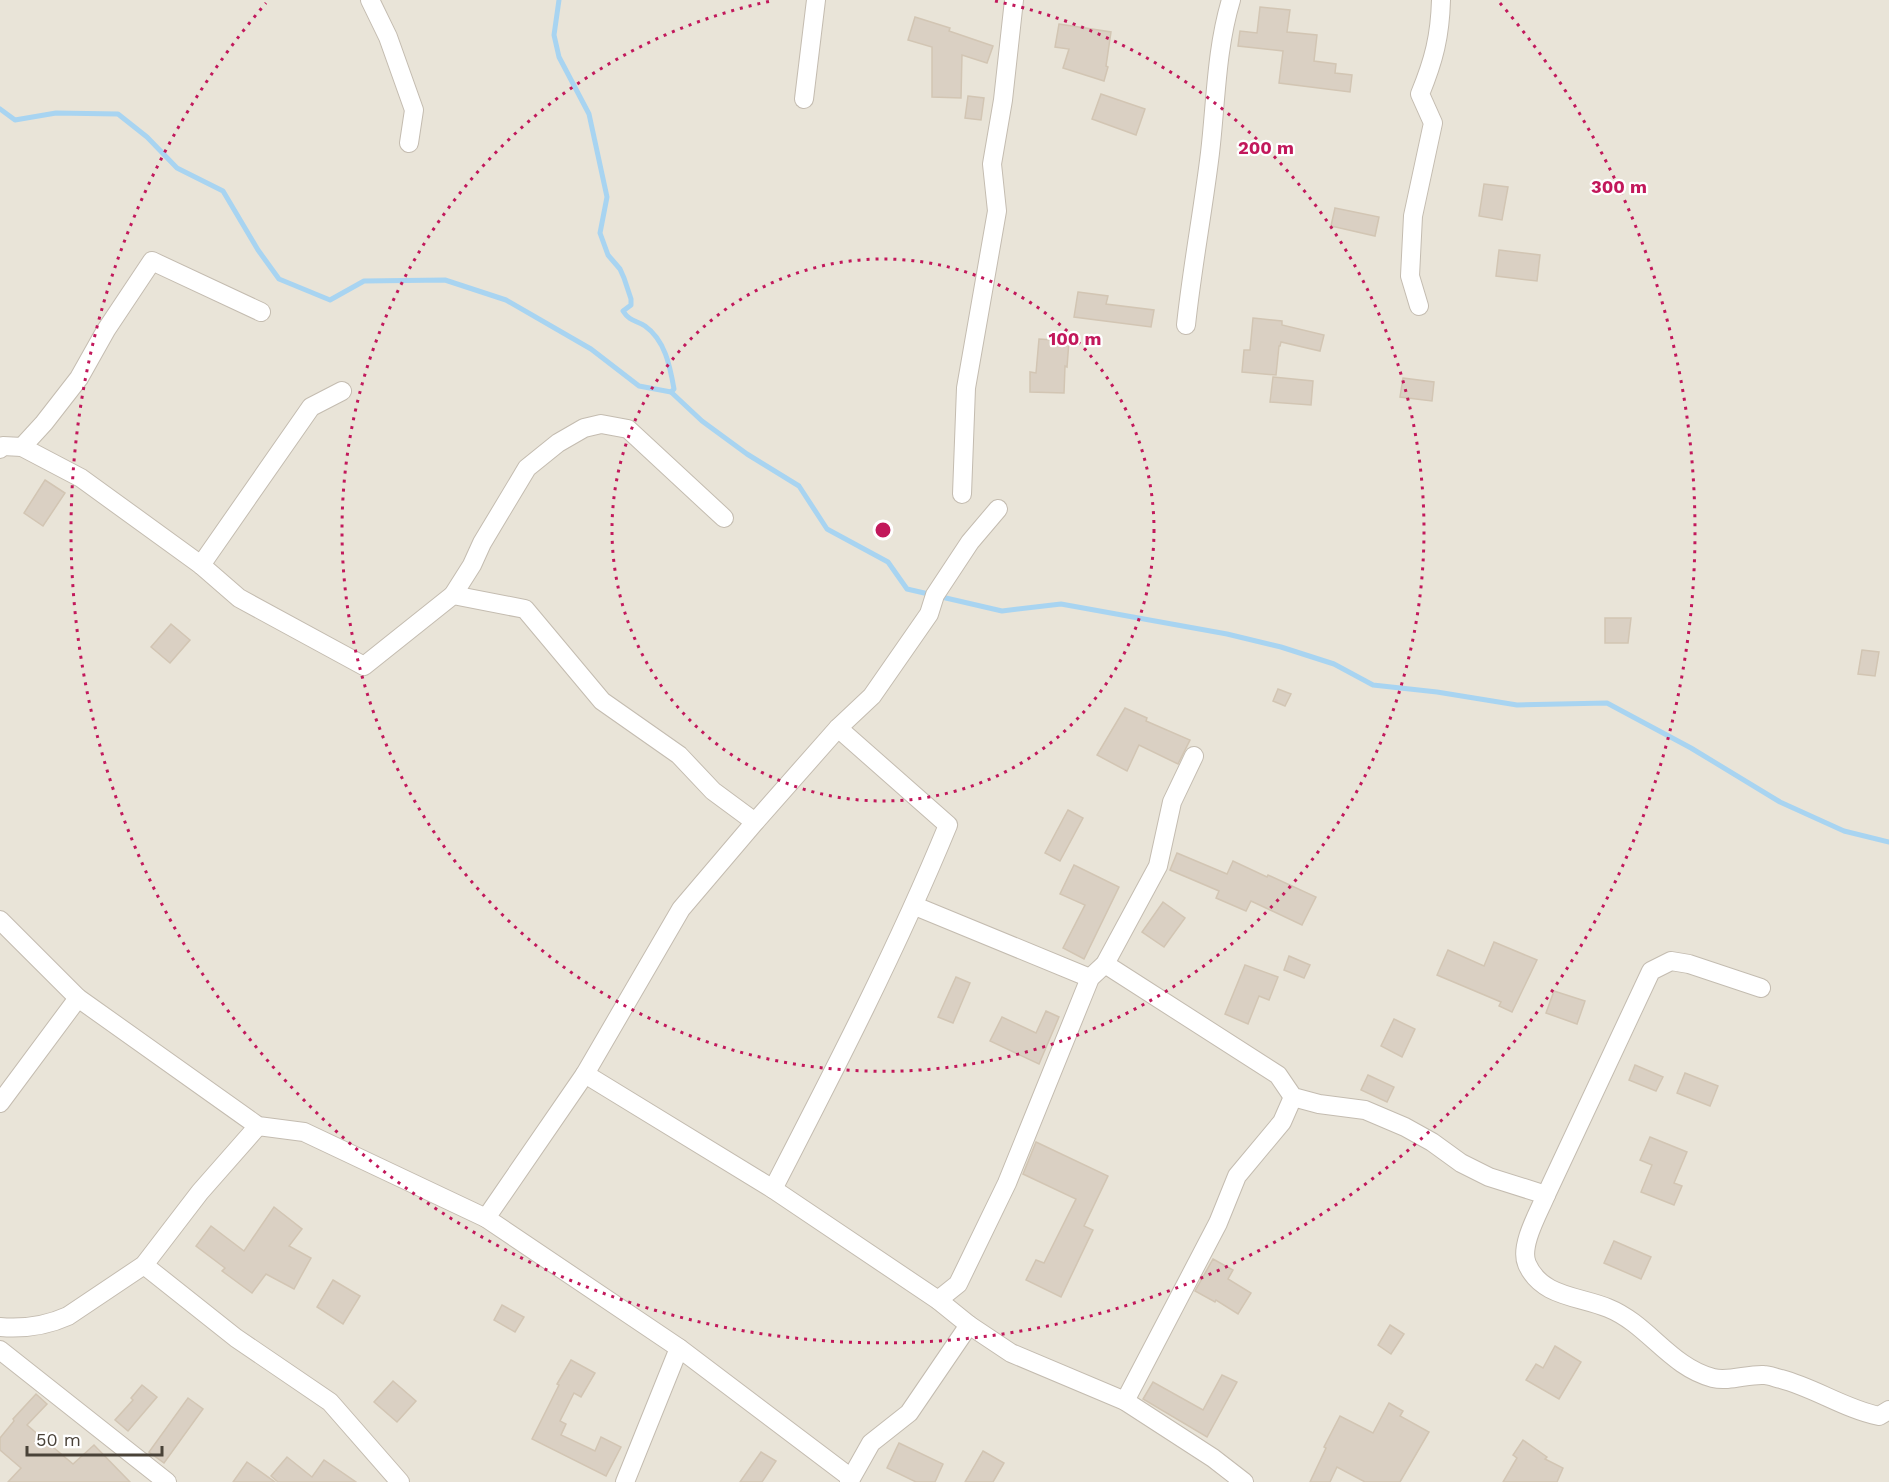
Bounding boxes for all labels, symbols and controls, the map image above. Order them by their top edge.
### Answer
text: 200 m [1238,137,1294,158]
text: 300 m [1591,176,1647,197]
text: 100 m [1048,328,1102,349]
centre of rings [873,520,893,540]
scale bar [27,1419,162,1457]
text: 50 m [36,1429,81,1450]

